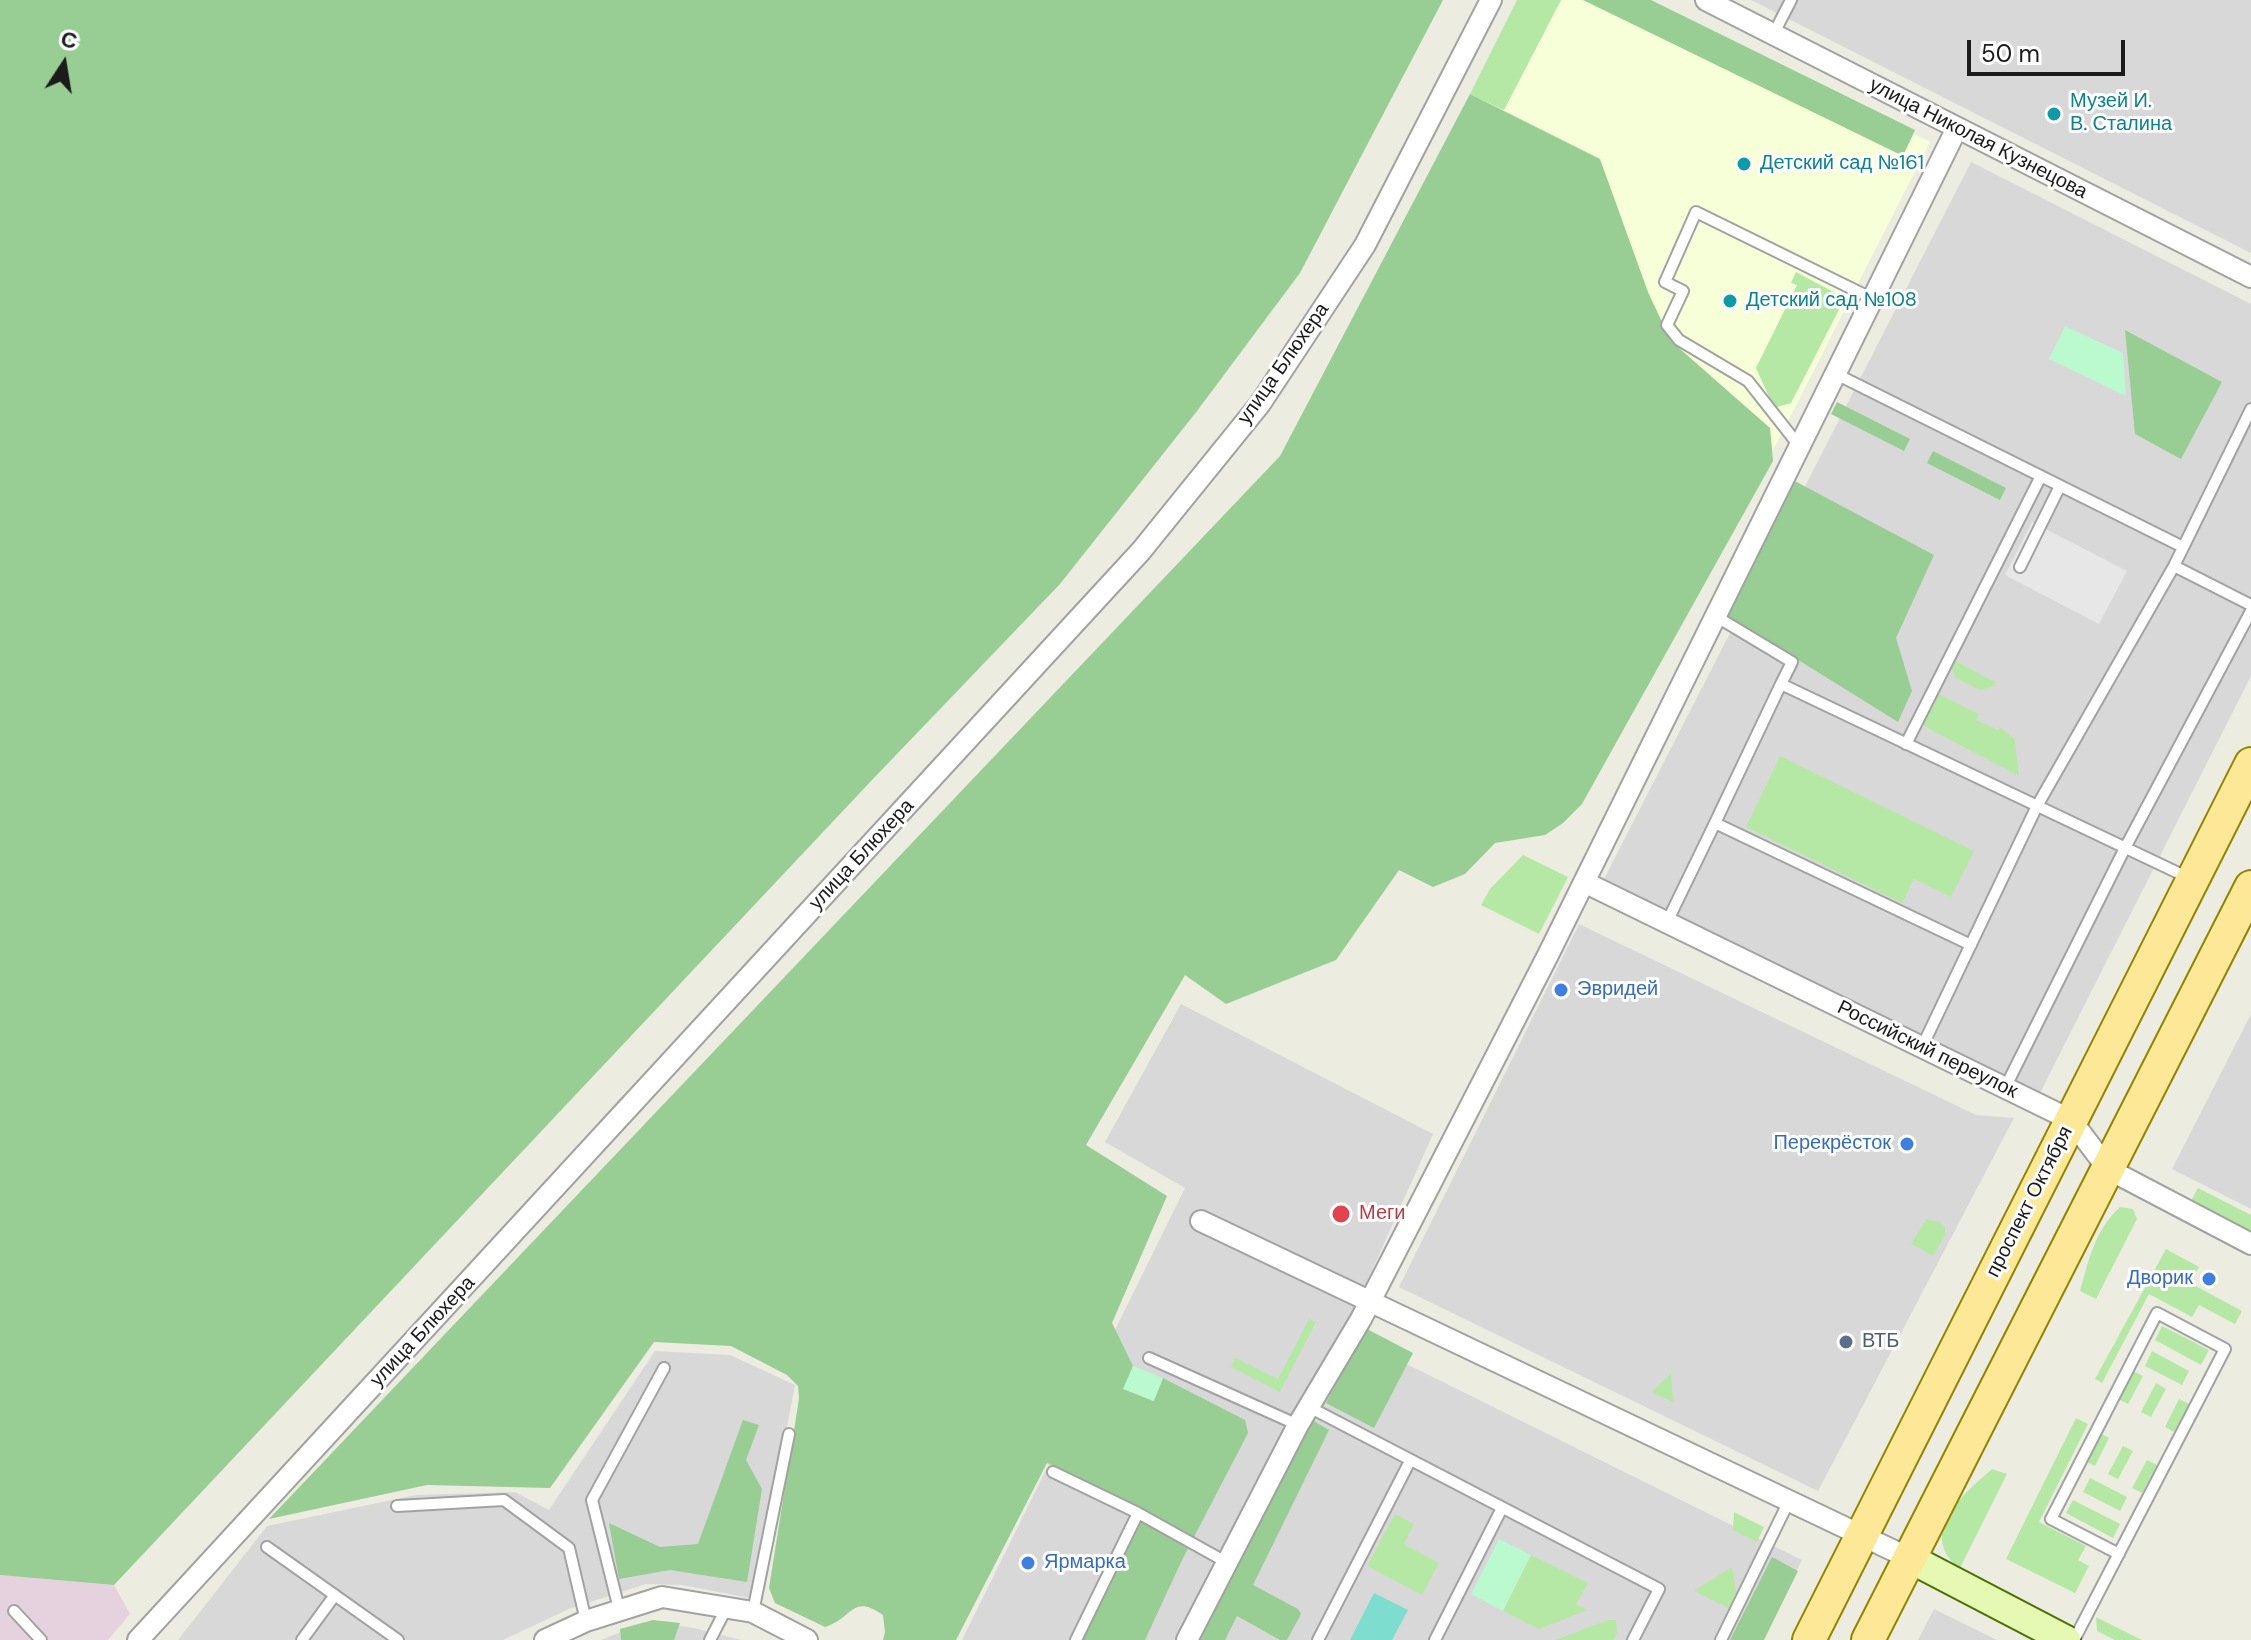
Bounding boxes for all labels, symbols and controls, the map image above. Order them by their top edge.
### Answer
north arrow [24,24,104,104]
text: С [58,24,80,56]
scale bar [1971,24,2129,74]
text: 50 m [1981,38,2040,69]
street label: улица Николая Кузнецова [1865,74,2091,204]
place label: Музей И. В. Сталина [2070,90,2172,137]
marker: Музей И. В. Сталина [2045,105,2063,123]
place label: Детский сад №161 [1760,152,1924,176]
marker: Детский сад №161 [1735,155,1753,173]
place label: Детский сад №108 [1746,289,1917,313]
marker: Детский сад №108 [1721,292,1739,310]
street label: улица Блюхера [1233,299,1335,429]
street label: улица Блюхера [805,795,919,915]
place label: Эвридей [1577,978,1658,1002]
marker: Эвридей [1552,981,1570,999]
street label: Российский переулок [1833,996,2021,1104]
street label: проспект Октября [1982,1123,2078,1281]
place label: Перекрёсток [1773,1132,1891,1156]
marker: Перекрёсток [1898,1135,1916,1153]
place label: Меги [1359,1202,1405,1226]
marker: Меги [1330,1203,1352,1225]
place label: Дворик [2127,1267,2193,1291]
marker: Дворик [2200,1270,2218,1288]
street label: улица Блюхера [366,1272,480,1392]
place label: ВТБ [1862,1330,1899,1354]
marker: ВТБ [1837,1333,1855,1351]
place label: Ярмарка [1044,1551,1126,1575]
marker: Ярмарка [1019,1554,1037,1572]

